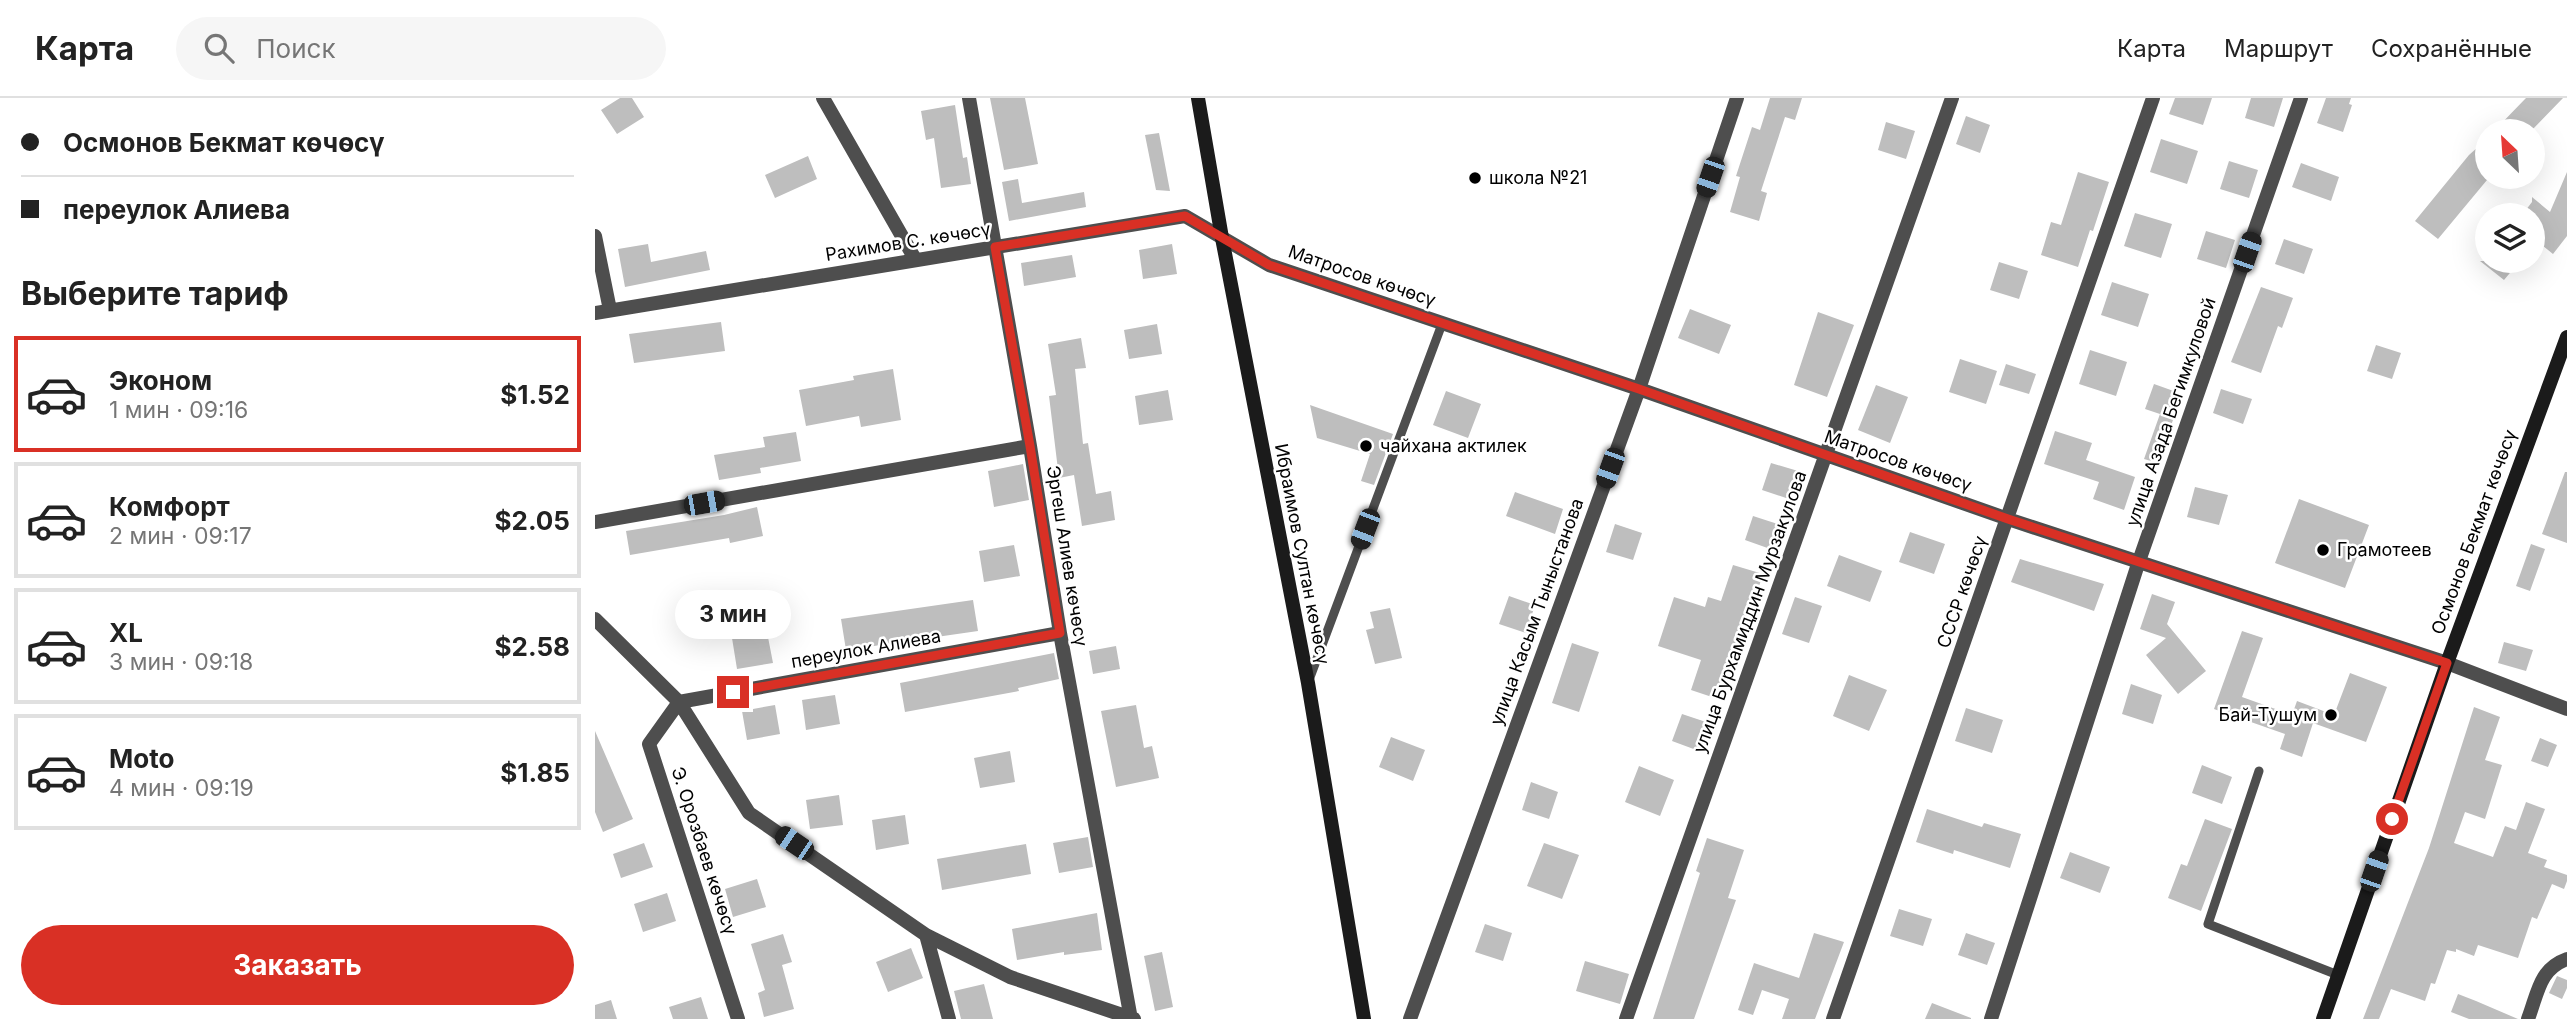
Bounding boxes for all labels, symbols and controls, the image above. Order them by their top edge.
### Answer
search box [176,17,666,80]
text: Карта [35,28,134,68]
icon: search [200,29,238,67]
text: Поиск [256,33,335,64]
text: Карта [2117,34,2186,63]
text: Маршрут [2224,34,2333,63]
text: Сохранённые [2371,34,2532,63]
north arrow [2475,119,2545,189]
map controls [2475,119,2545,273]
text: Осмонов Бекмат көчөсү [63,127,385,158]
car [1694,154,1727,200]
place label: школа №21 [1489,167,1587,188]
marker: школа №21 [1467,170,1483,186]
text: переулок Алиева [63,194,290,225]
button: layers [2475,203,2545,273]
street label: Рахимов С. көчөсү [824,218,992,265]
car [2231,229,2264,275]
street label: Матросов көчөсү [1286,240,1439,311]
text: Выберите тариф [21,274,289,313]
street label: улица Азада Бегимкуловой [2121,295,2220,529]
icon: car [25,363,88,426]
text: Эконом [109,365,212,396]
text: $1.52 [500,379,570,410]
text: 1 мин · 09:16 [109,396,248,424]
street label: Матросов көчөсү [1822,425,1975,496]
street label: Осмонов Бекмат көчөсү [2427,427,2520,637]
place label: чайхана актилек [1380,435,1527,456]
marker: чайхана актилек [1358,438,1374,454]
street label: Ибраимов Султан көчөсү [1271,442,1334,666]
car [1593,445,1628,491]
street label: Эргеш Алиев көчөсү [1043,464,1092,648]
street label: улица Бурхамиддин Мурзакулова [1689,468,1811,756]
icon: car [25,489,88,552]
car [682,489,727,517]
text: Комфорт [109,491,230,522]
street label: улица Касым Тыныстанова [1486,495,1587,728]
text: $2.05 [495,505,570,536]
car [1348,506,1383,552]
text: 2 мин · 09:17 [109,522,252,550]
street label: СССР көчөсү [1932,533,1991,651]
place label: Грамотеев [2337,539,2432,560]
marker: Грамотеев [2315,542,2331,558]
callout: 3 мин [675,590,791,640]
text: 3 мин [699,600,767,628]
icon: car [25,615,88,678]
text: XL [109,617,143,648]
street label: переулок Алиева [789,625,942,672]
text: $2.58 [495,631,570,662]
text: 3 мин · 09:18 [109,648,253,676]
route end [717,676,749,708]
place label: Бай-Тушум [2219,704,2317,725]
marker: Бай-Тушум [2323,707,2339,723]
icon: car [25,741,88,804]
text: Moto [109,743,174,774]
text: $1.85 [500,757,570,788]
street label: Э. Орозбаев көчөсү [667,764,742,937]
text: 4 мин · 09:19 [109,774,254,802]
route start [2376,803,2408,835]
car [771,823,818,863]
car [2358,848,2391,894]
button: Заказать [21,925,574,1005]

